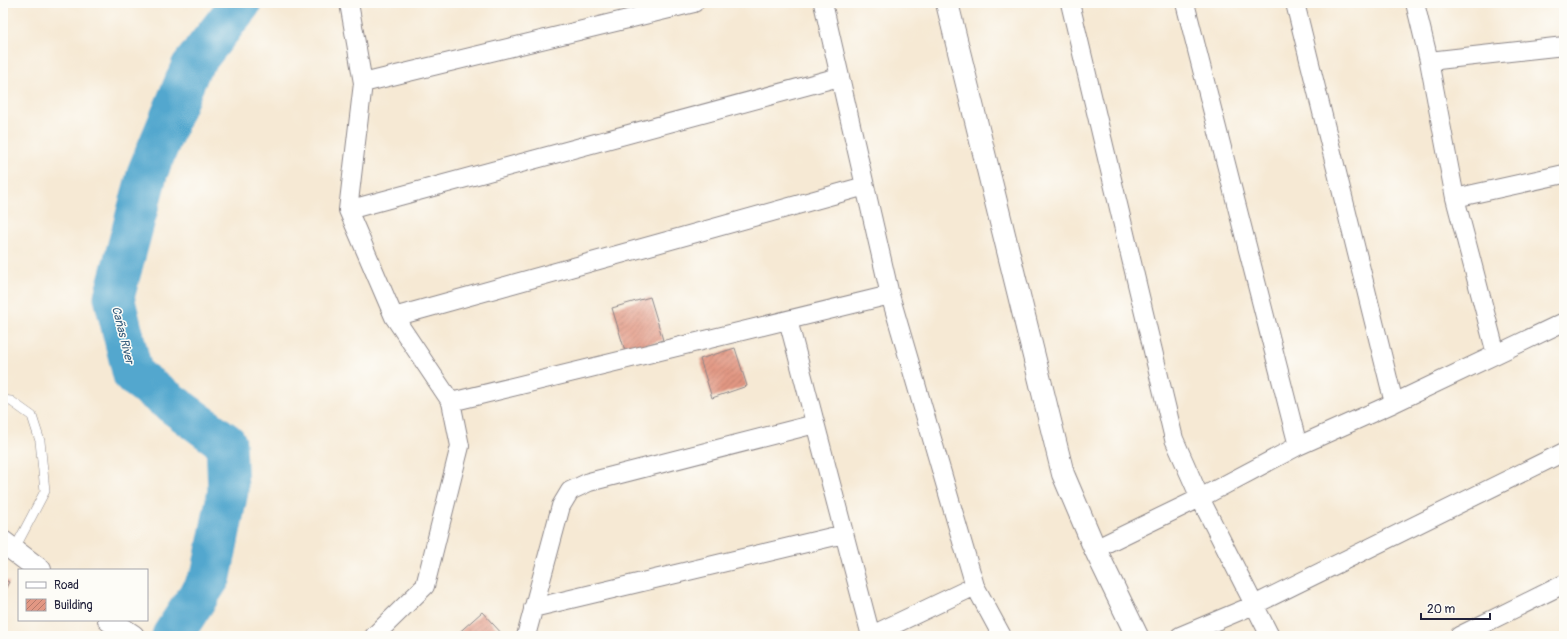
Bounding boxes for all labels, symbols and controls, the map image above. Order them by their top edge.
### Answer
water label: Cañas River [108,305,137,367]
legend [18,569,148,621]
text: Road [54,578,79,593]
scale bar [1421,595,1490,621]
text: Building [54,598,93,613]
text: 20 m [1427,602,1456,617]

